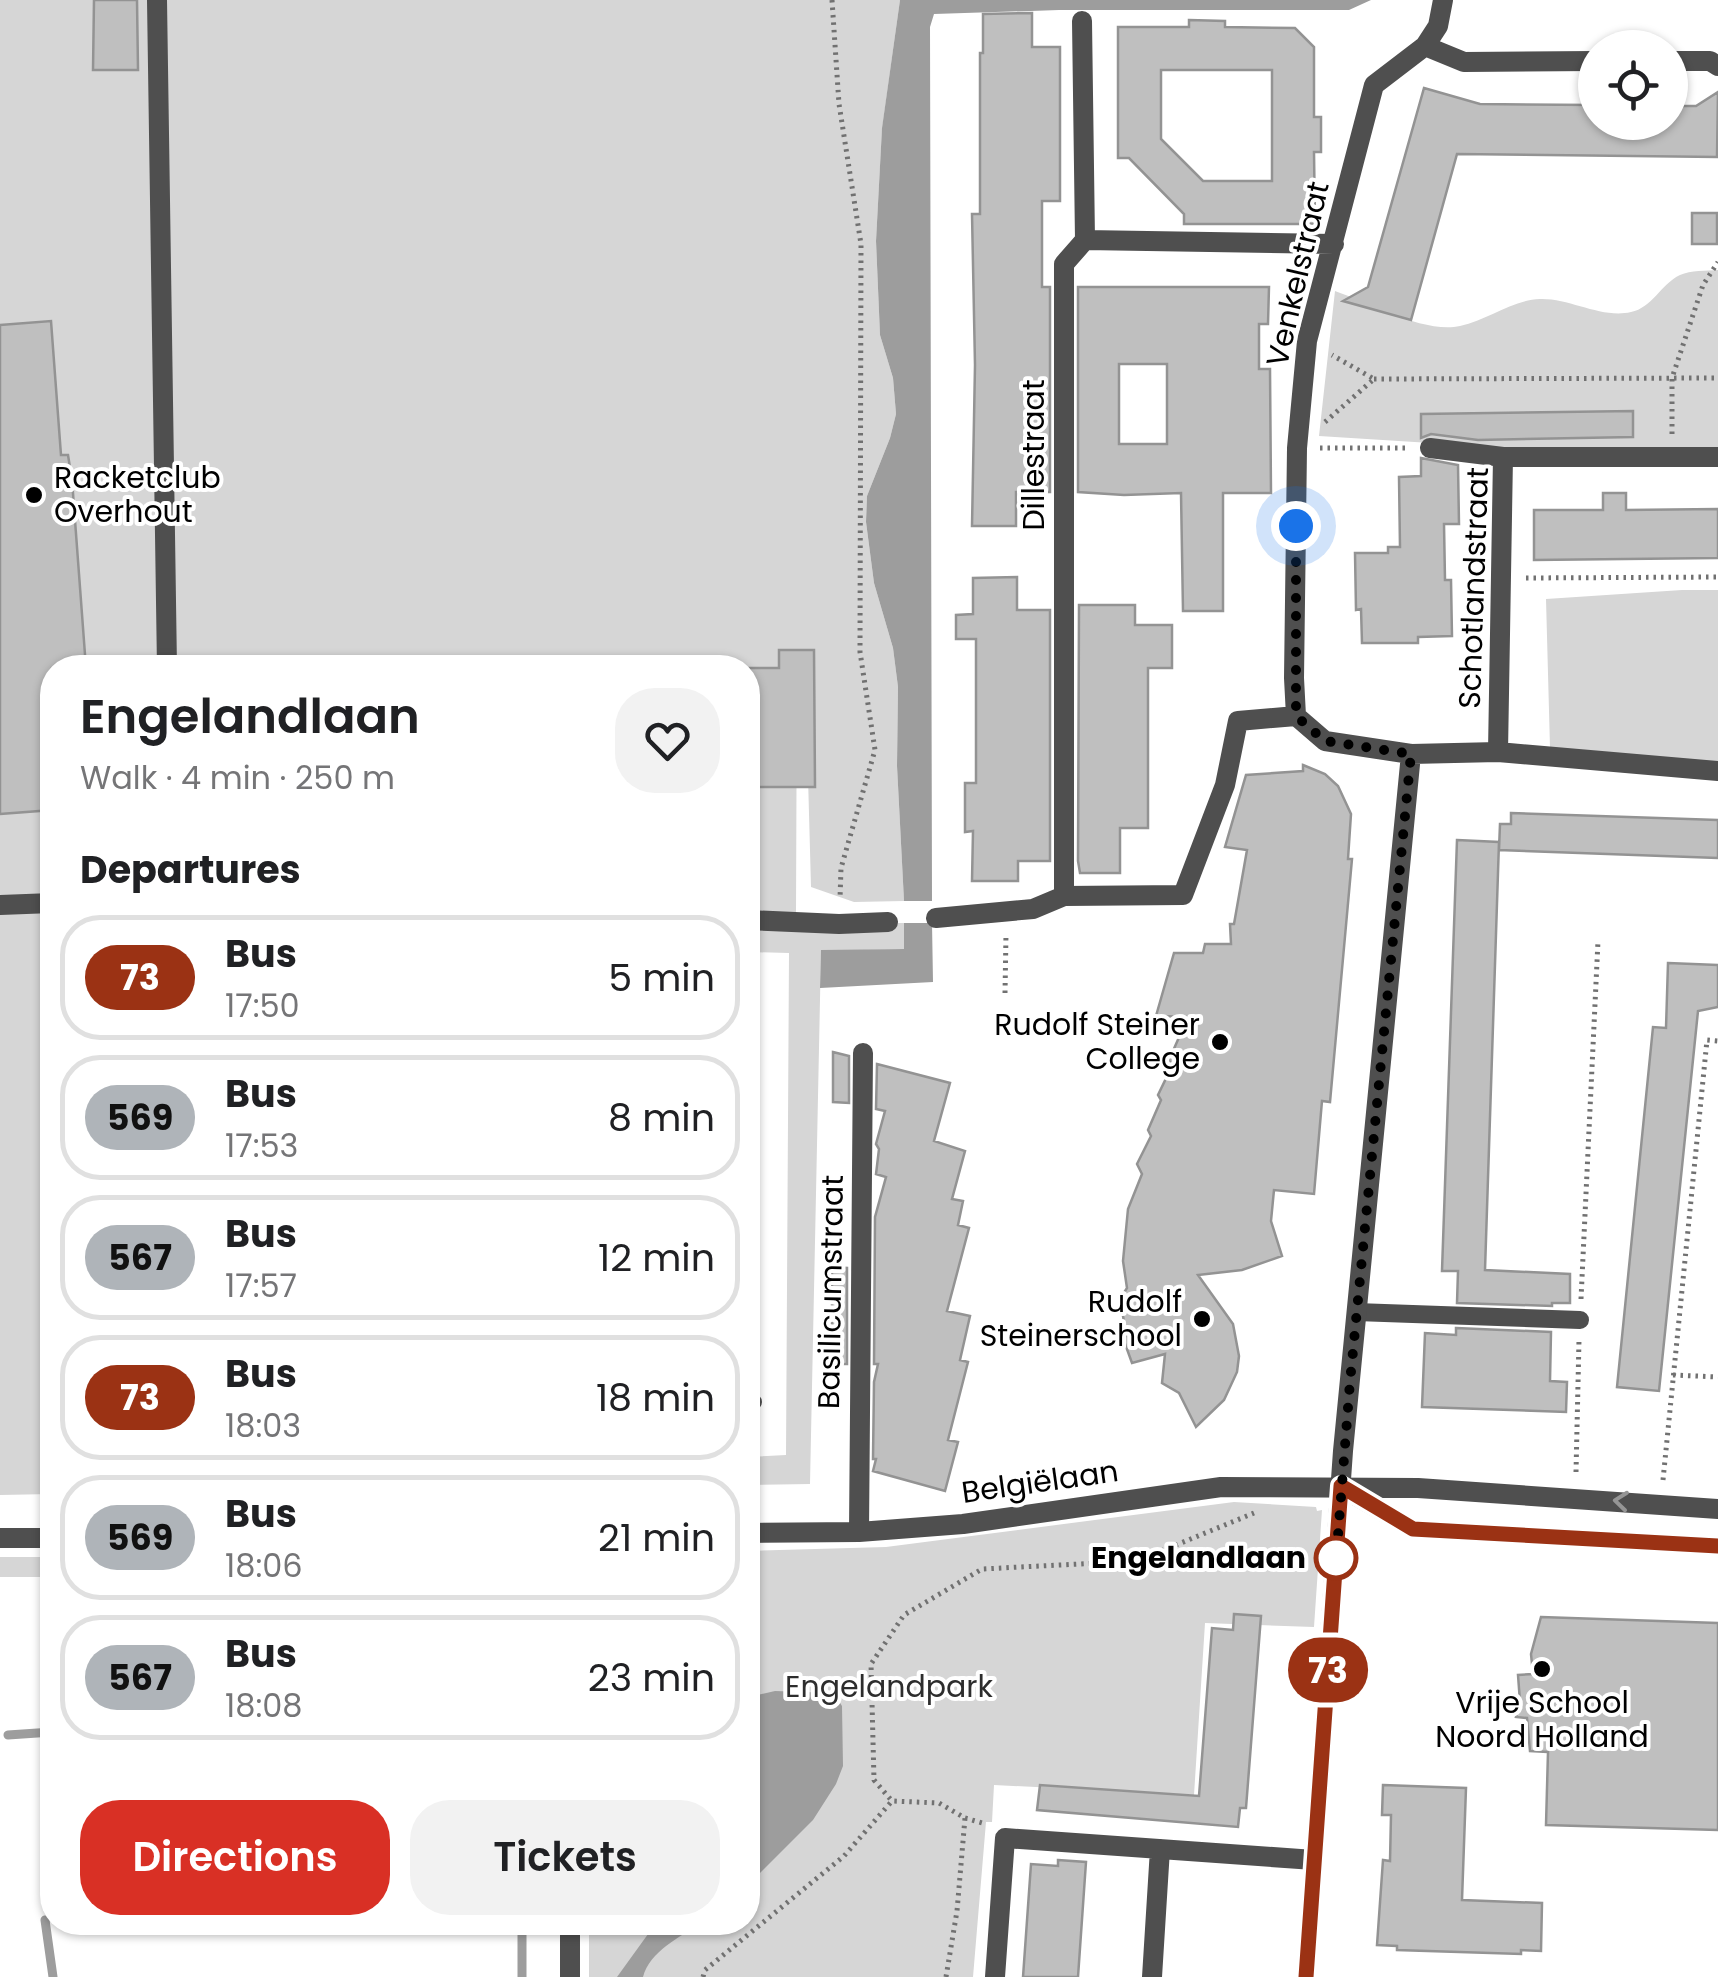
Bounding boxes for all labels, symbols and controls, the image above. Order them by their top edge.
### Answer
map controls [1578,30,1688,140]
button: locate [1578,30,1688,140]
street label: Venkelstraat [1255,177,1340,371]
street label: Dillestraat [1012,379,1055,531]
place label: Racketclub Overhout [54,456,221,533]
street label: Schotlandstraat [1448,467,1499,709]
marker: Racketclub Overhout [23,484,45,506]
your location [1271,501,1321,551]
text: Engelandlaan [80,683,420,750]
button: heart [615,688,720,793]
text: Walk · 4 min · 250 m [80,755,395,800]
text: Departures [80,843,301,896]
text: Bus [225,927,297,980]
text: 5 min [608,951,715,1004]
text: 73 [120,953,160,1002]
text: 17:50 [225,983,300,1028]
place label: Rudolf Steiner College [994,1003,1200,1080]
marker: Rudolf Steiner College [1209,1031,1231,1053]
text: Bus [225,1067,297,1120]
text: 8 min [608,1091,715,1144]
text: 569 [107,1093,173,1142]
text: 17:53 [225,1123,298,1168]
street label: Basilicumstraat [807,1175,854,1409]
text: Bus [225,1207,297,1260]
text: 12 min [598,1231,715,1284]
text: 567 [108,1233,172,1282]
text: 17:57 [225,1263,297,1308]
place label: Rudolf Steinerschool [980,1280,1182,1357]
marker: Rudolf Steinerschool [1191,1308,1213,1330]
text: Bus [225,1347,297,1400]
text: 18 min [596,1371,715,1424]
text: 73 [120,1373,160,1422]
text: 18:03 [225,1403,301,1448]
street label: Belgiëlaan [959,1449,1121,1514]
text: Bus [225,1487,297,1540]
one-way arrow [1612,1491,1628,1513]
text: 21 min [598,1511,715,1564]
text: 569 [107,1513,173,1562]
place label: Engelandlaan [1091,1536,1306,1579]
marker: Engelandlaan [1315,1537,1357,1579]
text: 18:06 [225,1543,303,1588]
text: Bus [225,1627,297,1680]
line badge: 73 [1283,1638,1373,1702]
text: 73 [1308,1646,1348,1695]
text: 23 min [588,1651,715,1704]
text: 567 [108,1653,172,1702]
marker: Vrije School Noord Holland [1531,1658,1553,1680]
park label: Engelandpark [785,1665,993,1708]
place label: Vrije School Noord Holland [1435,1681,1649,1758]
text: 18:08 [225,1683,303,1728]
button: Directions [80,1800,390,1915]
button: Tickets [410,1800,720,1915]

